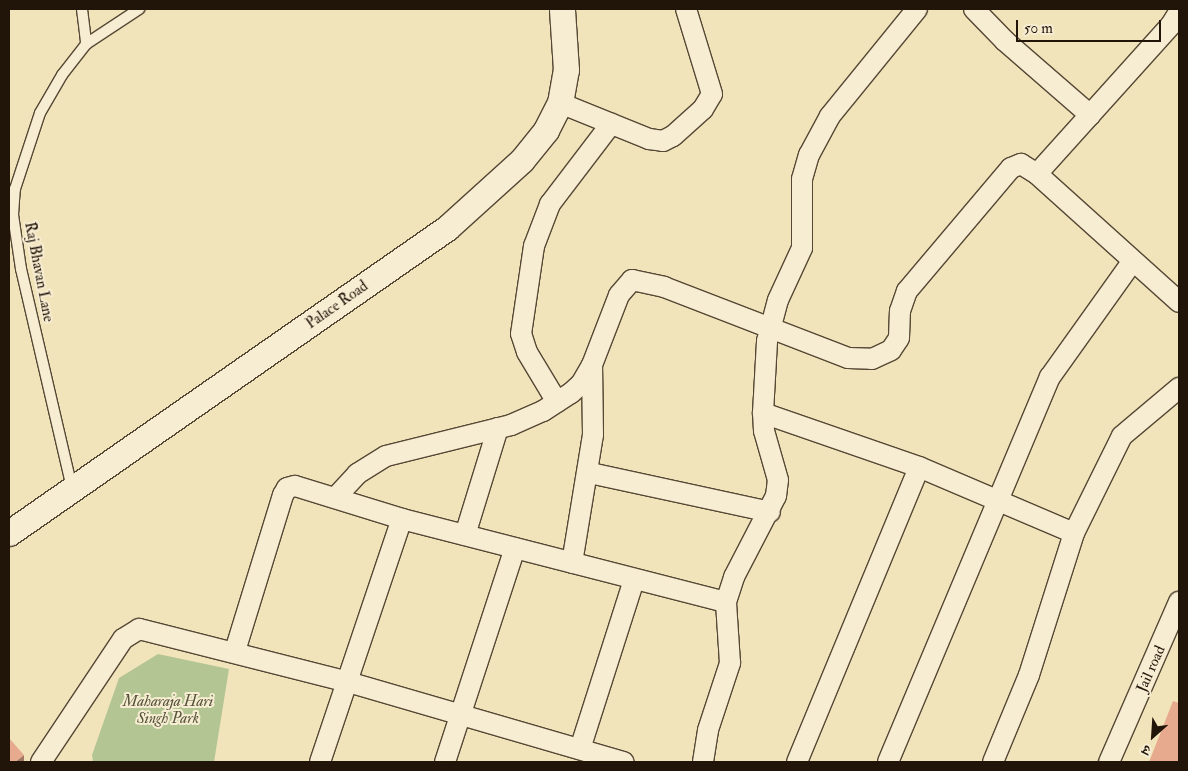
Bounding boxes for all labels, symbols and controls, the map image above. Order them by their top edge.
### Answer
scale bar [1018,10,1163,42]
text: 50 m [1024,19,1053,38]
street label: Raj Bhavan Lane [20,220,58,324]
street label: Palace Road [303,277,371,333]
street label: Jail road [1133,643,1169,695]
park label: Maharaja Hari Singh Park [123,692,213,727]
north arrow [1128,711,1178,761]
text: उ [1139,741,1153,759]

